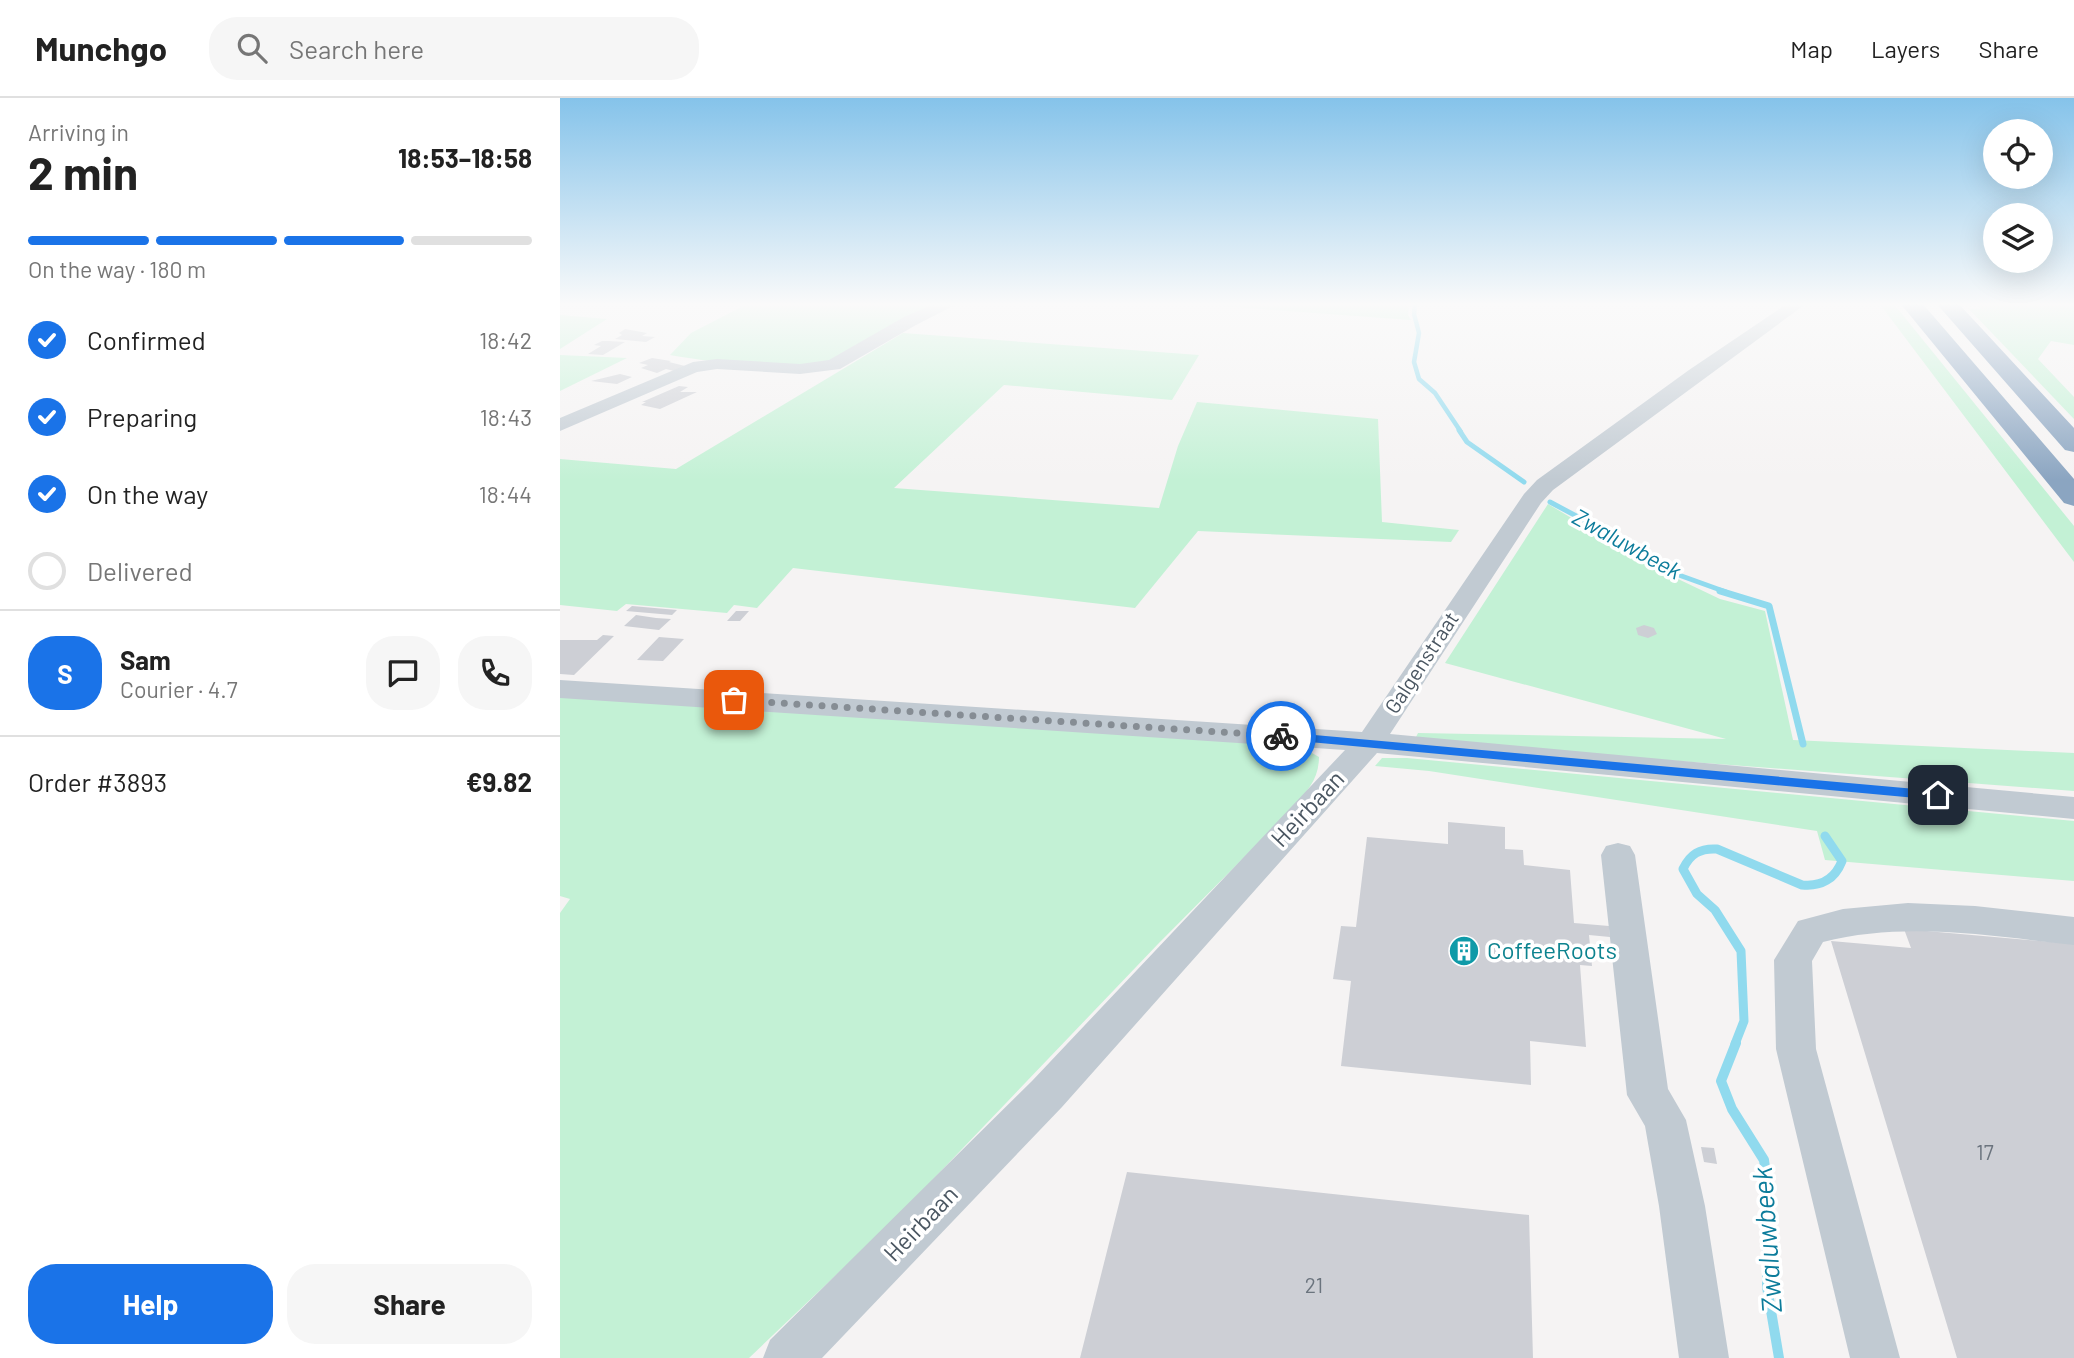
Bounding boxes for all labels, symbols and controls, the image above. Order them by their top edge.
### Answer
search box [209,17,699,80]
text: Munchgo [35,28,167,68]
icon: search [233,29,271,67]
text: Search here [289,33,424,64]
text: Map [1790,34,1833,63]
text: Layers [1871,34,1940,63]
text: Share [1978,34,2039,63]
text: Arriving in [28,118,129,146]
map controls [1983,119,2053,273]
button: locate [1983,119,2053,189]
text: 18:53–18:58 [398,142,532,173]
text: 2 min [28,144,138,199]
button: layers [1983,203,2053,273]
text: On the way · 180 m [28,255,206,283]
icon: check [28,321,66,359]
text: Confirmed [87,324,206,355]
text: 18:42 [479,326,532,354]
icon: check [28,398,66,436]
text: Preparing [87,401,197,432]
text: 18:43 [480,403,532,431]
icon: check [28,475,66,513]
text: On the way [87,478,208,509]
text: 18:44 [479,480,532,508]
water label: Zwaluwbeek [1568,502,1687,584]
text: Delivered [87,555,193,586]
street label: Galgenstraat [1379,607,1463,718]
button: chat [366,636,440,710]
button: phone [458,636,532,710]
text: Sam [120,644,171,675]
text: S [57,658,73,689]
pin [704,670,764,730]
text: Courier · 4.7 [120,675,238,703]
icon: bag [715,681,753,719]
courier [1246,701,1316,771]
icon: bike [1262,717,1300,755]
street label: Heirbaan [1264,764,1350,852]
pin [1908,765,1968,825]
text: Order #3893 [28,766,167,797]
text: €9.82 [466,766,532,797]
icon: home [1919,776,1957,814]
building icon: CoffeeRoots [1447,934,1481,968]
place label: CoffeeRoots [1487,935,1617,964]
house number: 17 [1976,1139,1994,1164]
water label: Zwaluwbeek [1744,1166,1788,1314]
street label: Heirbaan [877,1179,963,1267]
button: Help [28,1264,273,1344]
button: Share [287,1264,532,1344]
house number: 21 [1305,1272,1323,1297]

